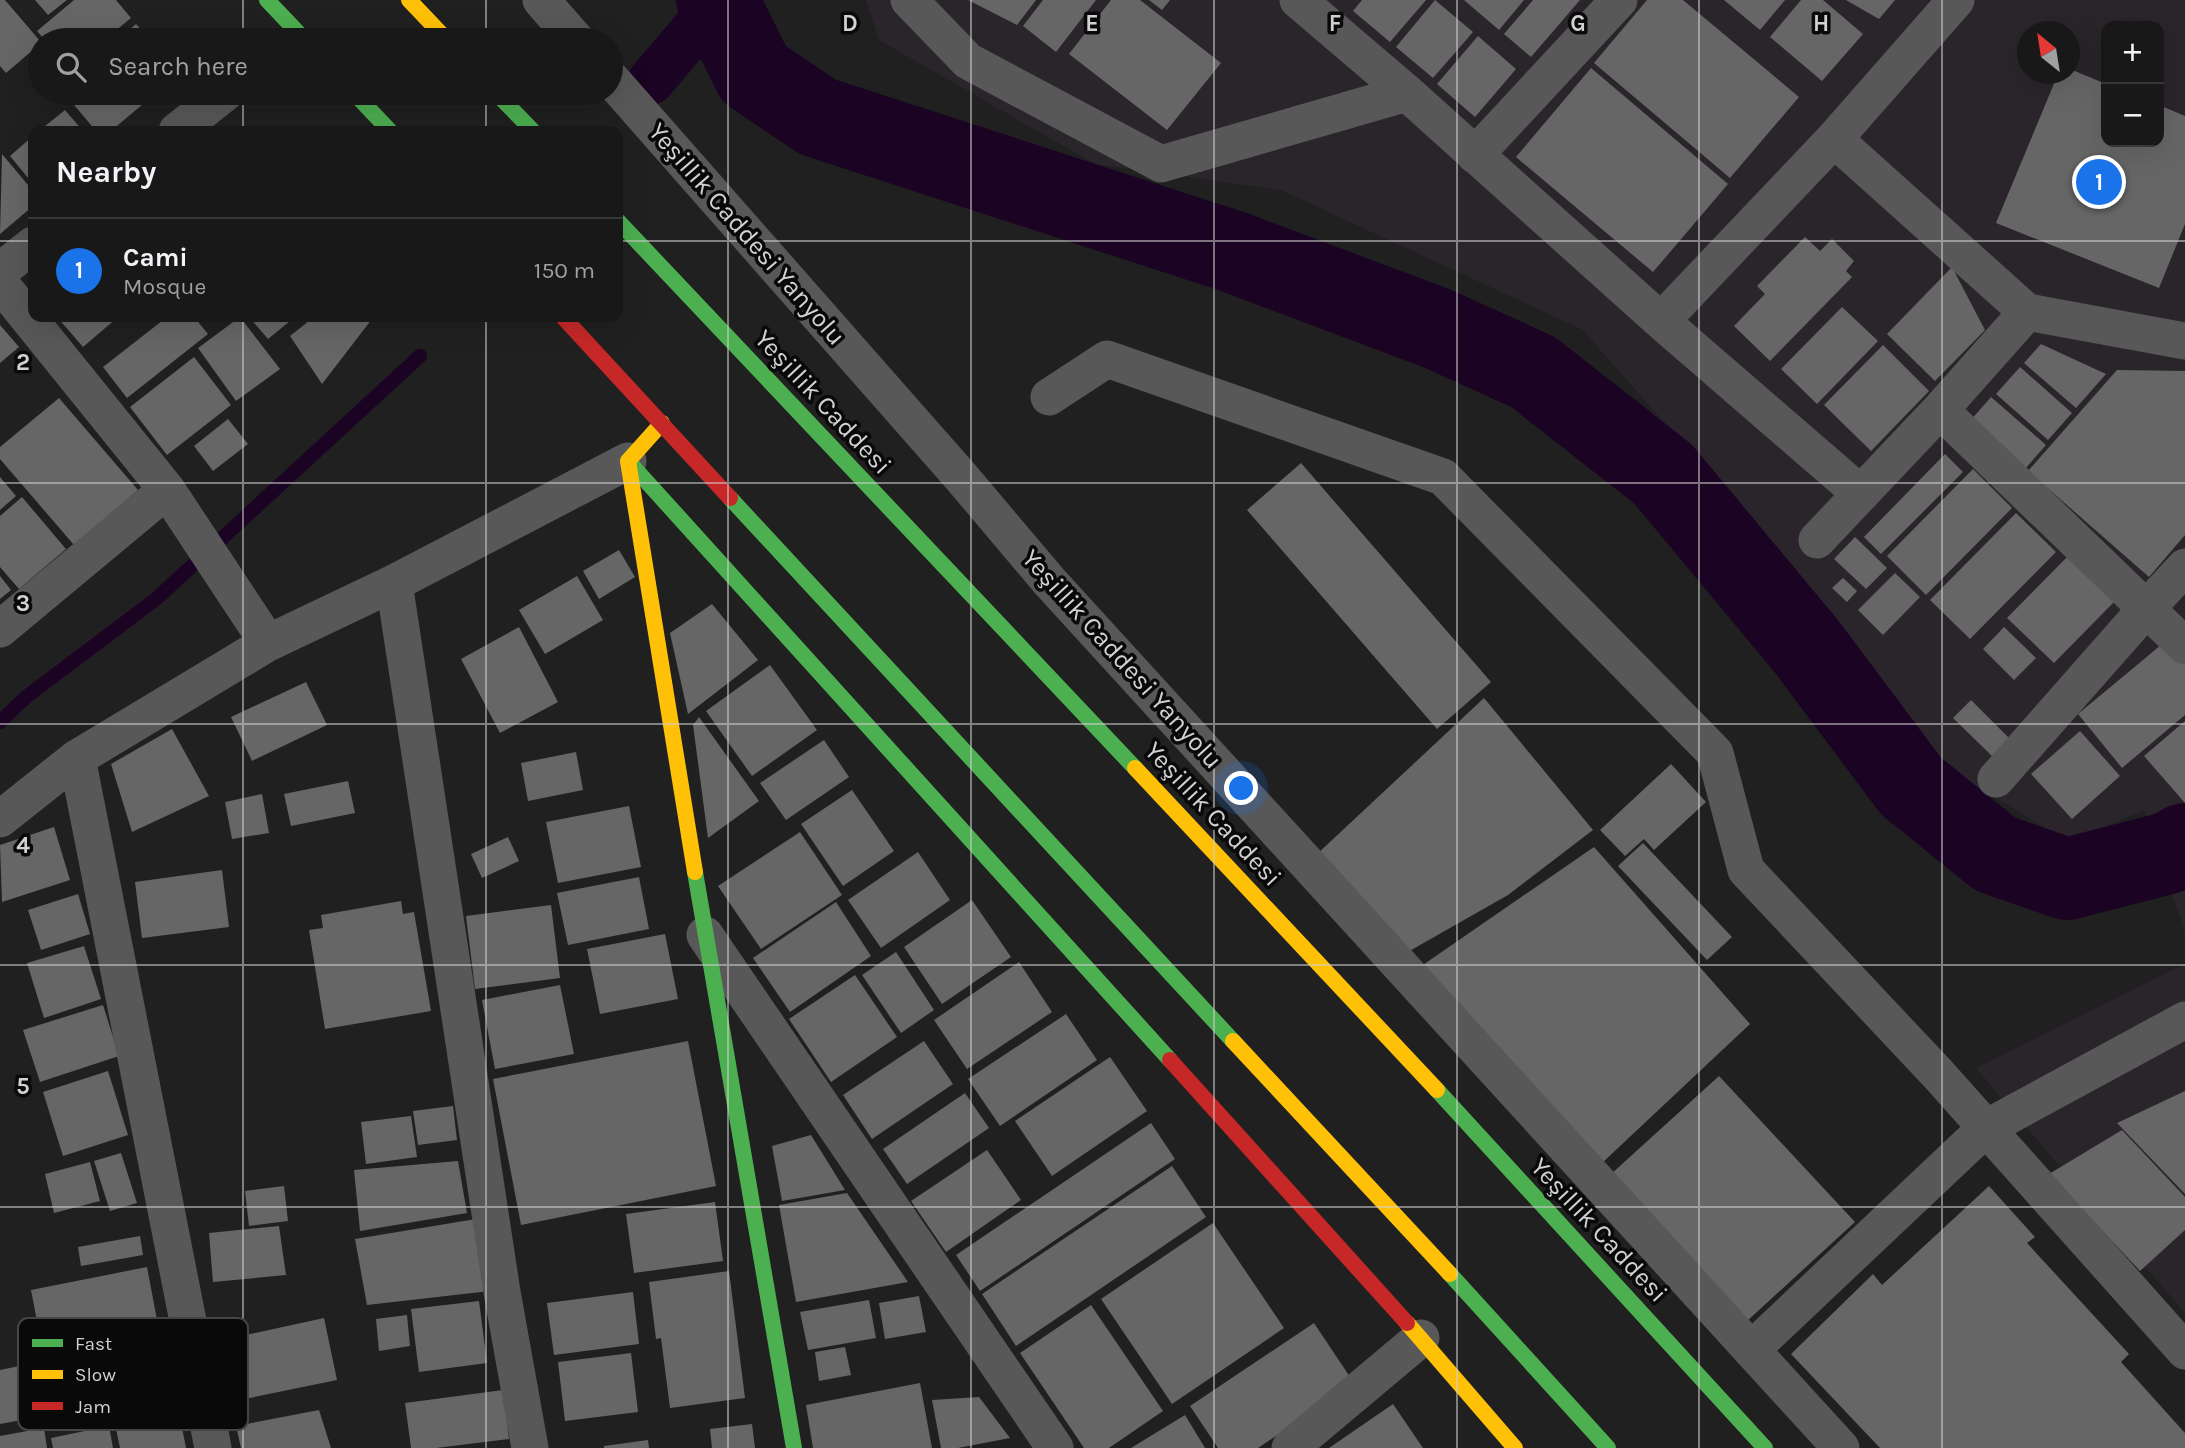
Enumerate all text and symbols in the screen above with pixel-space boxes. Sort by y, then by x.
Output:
text: D [842,10,858,37]
text: E [1085,10,1099,37]
text: F [1329,10,1341,37]
text: G [1570,10,1586,37]
text: H [1813,10,1829,37]
north arrow [2017,21,2080,84]
map controls [2101,21,2164,147]
button: + [2101,21,2164,84]
search box [28,28,623,105]
icon: search [52,48,90,86]
text: Search here [108,51,248,82]
button: − [2101,84,2164,147]
street label: Yeşillik Caddesi Yanyolu [642,116,852,352]
text: Nearby [56,154,156,190]
pin: 1 [2076,156,2122,208]
text: Cami [123,242,188,273]
text: 1 [75,257,83,284]
text: 150 m [534,257,595,284]
text: Mosque [123,273,206,300]
street label: Yeşillik Caddesi [748,323,898,481]
text: 2 [16,349,30,376]
street label: Yeşillik Caddesi Yanyolu [1015,543,1229,775]
text: 3 [16,590,30,617]
street label: Yeşillik Caddesi [1138,735,1288,893]
your location [1224,771,1258,805]
text: 4 [16,832,30,859]
text: 5 [16,1073,30,1100]
street label: Yeşillik Caddesi [1524,1151,1674,1309]
legend [18,1318,248,1430]
text: Fast [75,1333,112,1355]
text: Slow [75,1364,116,1386]
text: Jam [75,1396,111,1418]

